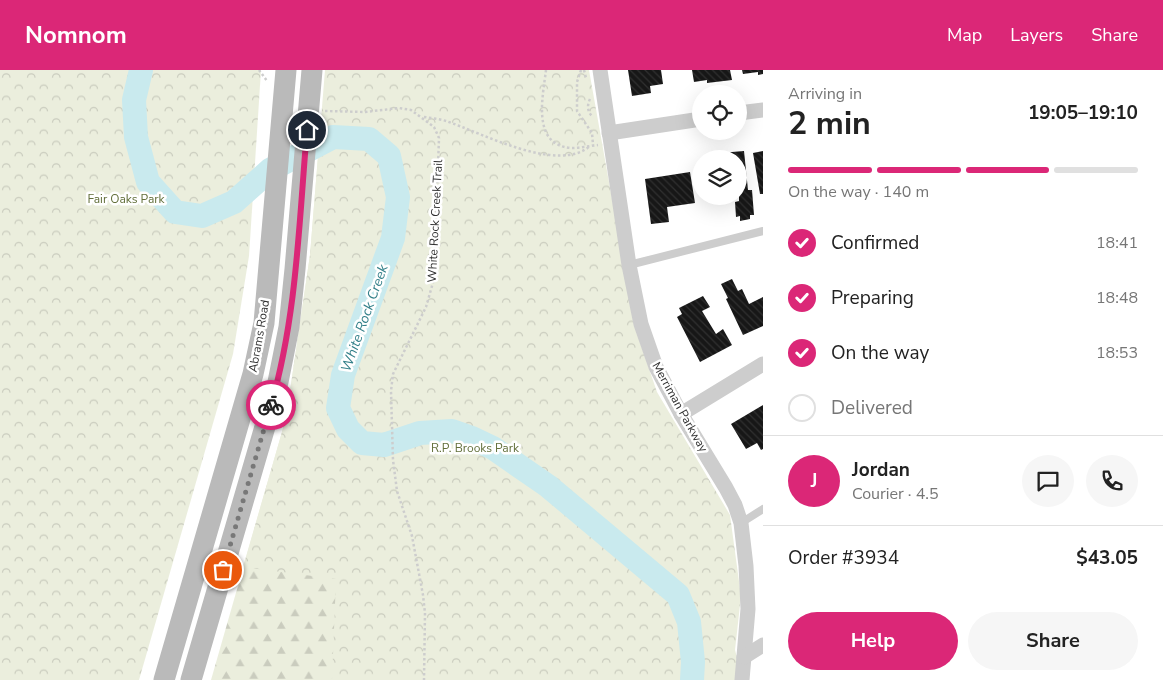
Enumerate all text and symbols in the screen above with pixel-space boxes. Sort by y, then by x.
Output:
text: Nomnom [25,19,127,51]
text: Map [947,23,982,47]
text: Layers [1010,23,1063,47]
text: Share [1091,23,1138,47]
text: Arriving in [788,83,862,105]
map controls [692,85,747,205]
button: locate [692,85,747,140]
text: 19:05–19:10 [1028,100,1138,126]
text: 2 min [788,102,871,145]
pin [286,109,328,151]
icon: home [293,116,321,144]
button: layers [692,150,747,205]
street label: White Rock Creek Trail [424,159,446,283]
text: On the way · 140 m [788,181,929,203]
park label: Fair Oaks Park [87,191,166,207]
icon: check [788,229,816,257]
text: Confirmed [831,230,919,256]
text: 18:41 [1096,232,1138,254]
water label: White Rock Creek [336,261,393,374]
icon: check [788,284,816,312]
text: Preparing [831,285,914,311]
text: 18:48 [1096,287,1138,309]
street label: Abrams Road [245,298,273,374]
icon: check [788,339,816,367]
text: On the way [831,340,929,366]
text: 18:53 [1096,342,1138,364]
street label: Merriman Parkway [649,359,712,456]
courier [246,380,296,430]
icon: bike [257,391,285,419]
text: Delivered [831,395,913,421]
park label: R.P. Brooks Park [431,440,520,456]
button: chat [1022,455,1074,507]
button: phone [1086,455,1138,507]
text: Jordan [852,457,910,483]
text: J [811,468,817,494]
text: Courier · 4.5 [852,483,938,505]
text: Order #3934 [788,545,899,571]
text: $43.05 [1076,545,1138,571]
pin [202,549,244,591]
icon: bag [209,556,237,584]
button: Help [788,612,958,670]
button: Share [968,612,1138,670]

